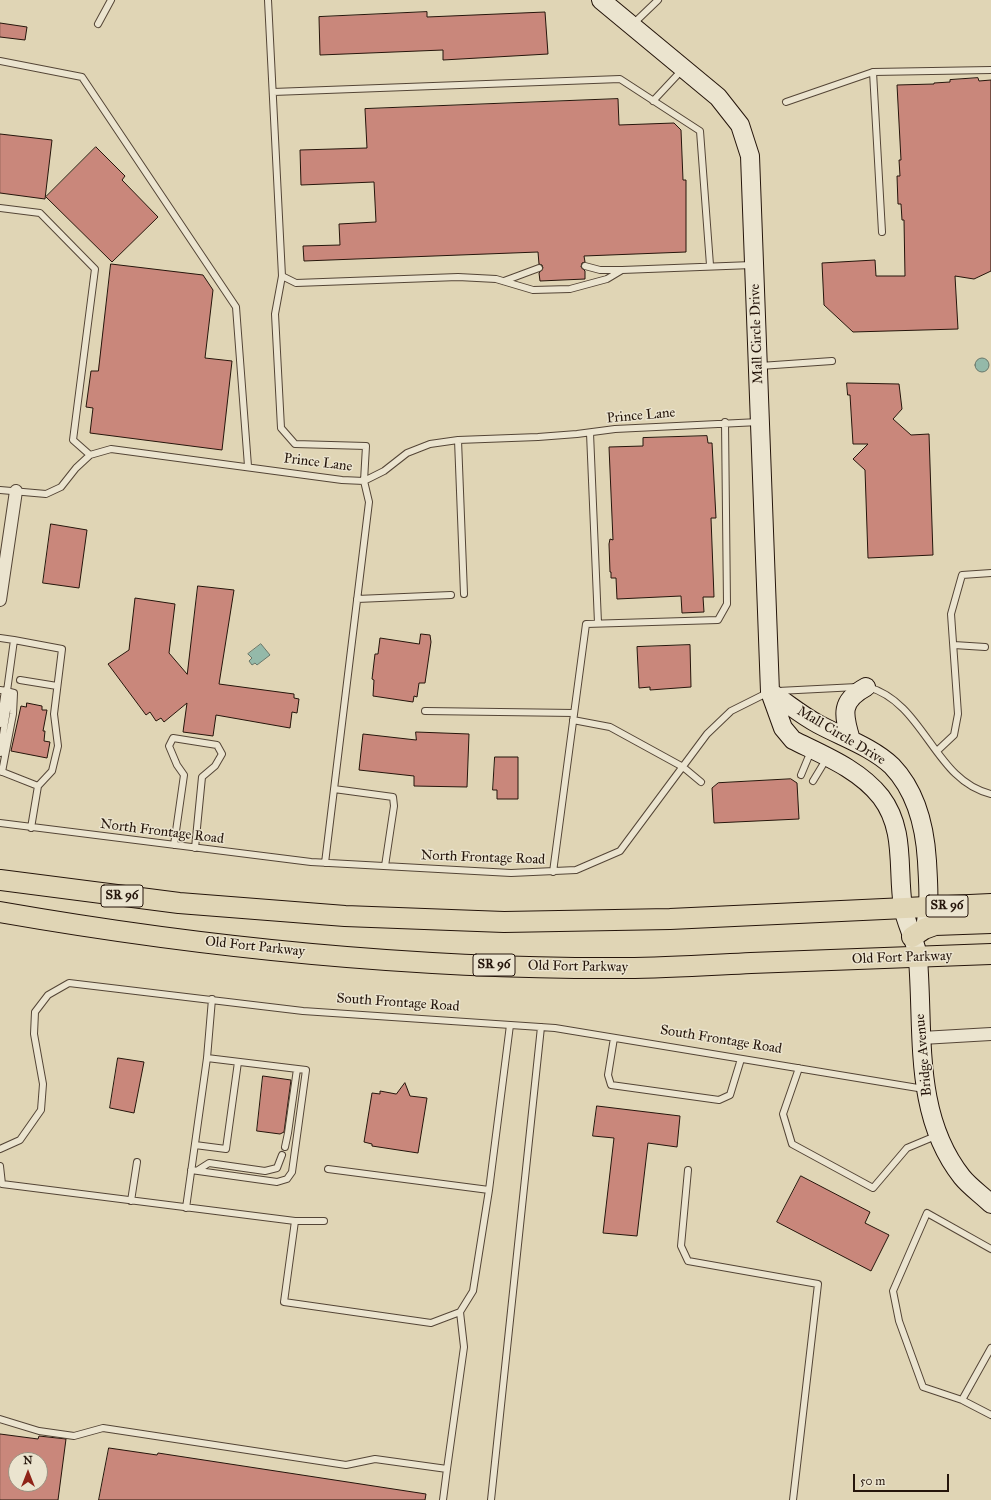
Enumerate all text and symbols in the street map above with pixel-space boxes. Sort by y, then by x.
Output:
street label: Mall Circle Drive [747,284,767,384]
street label: Prince Lane [606,405,676,427]
street label: Prince Lane [283,450,353,476]
street label: Mall Circle Drive [794,703,888,769]
street label: North Frontage Road [99,816,225,848]
street label: North Frontage Road [421,847,545,869]
road number: SR 96 [101,885,143,907]
road number: SR 96 [926,895,968,917]
street label: Old Fort Parkway [204,933,306,961]
street label: Old Fort Parkway [852,948,952,968]
road number: SR 96 [473,954,515,976]
street label: Old Fort Parkway [528,958,628,976]
street label: South Frontage Road [336,990,460,1016]
street label: Bridge Avenue [912,1013,936,1097]
street label: South Frontage Road [659,1022,783,1058]
north arrow [8,1452,48,1492]
text: N [23,1454,33,1467]
scale bar [855,1466,951,1492]
text: 50 m [860,1474,885,1488]

